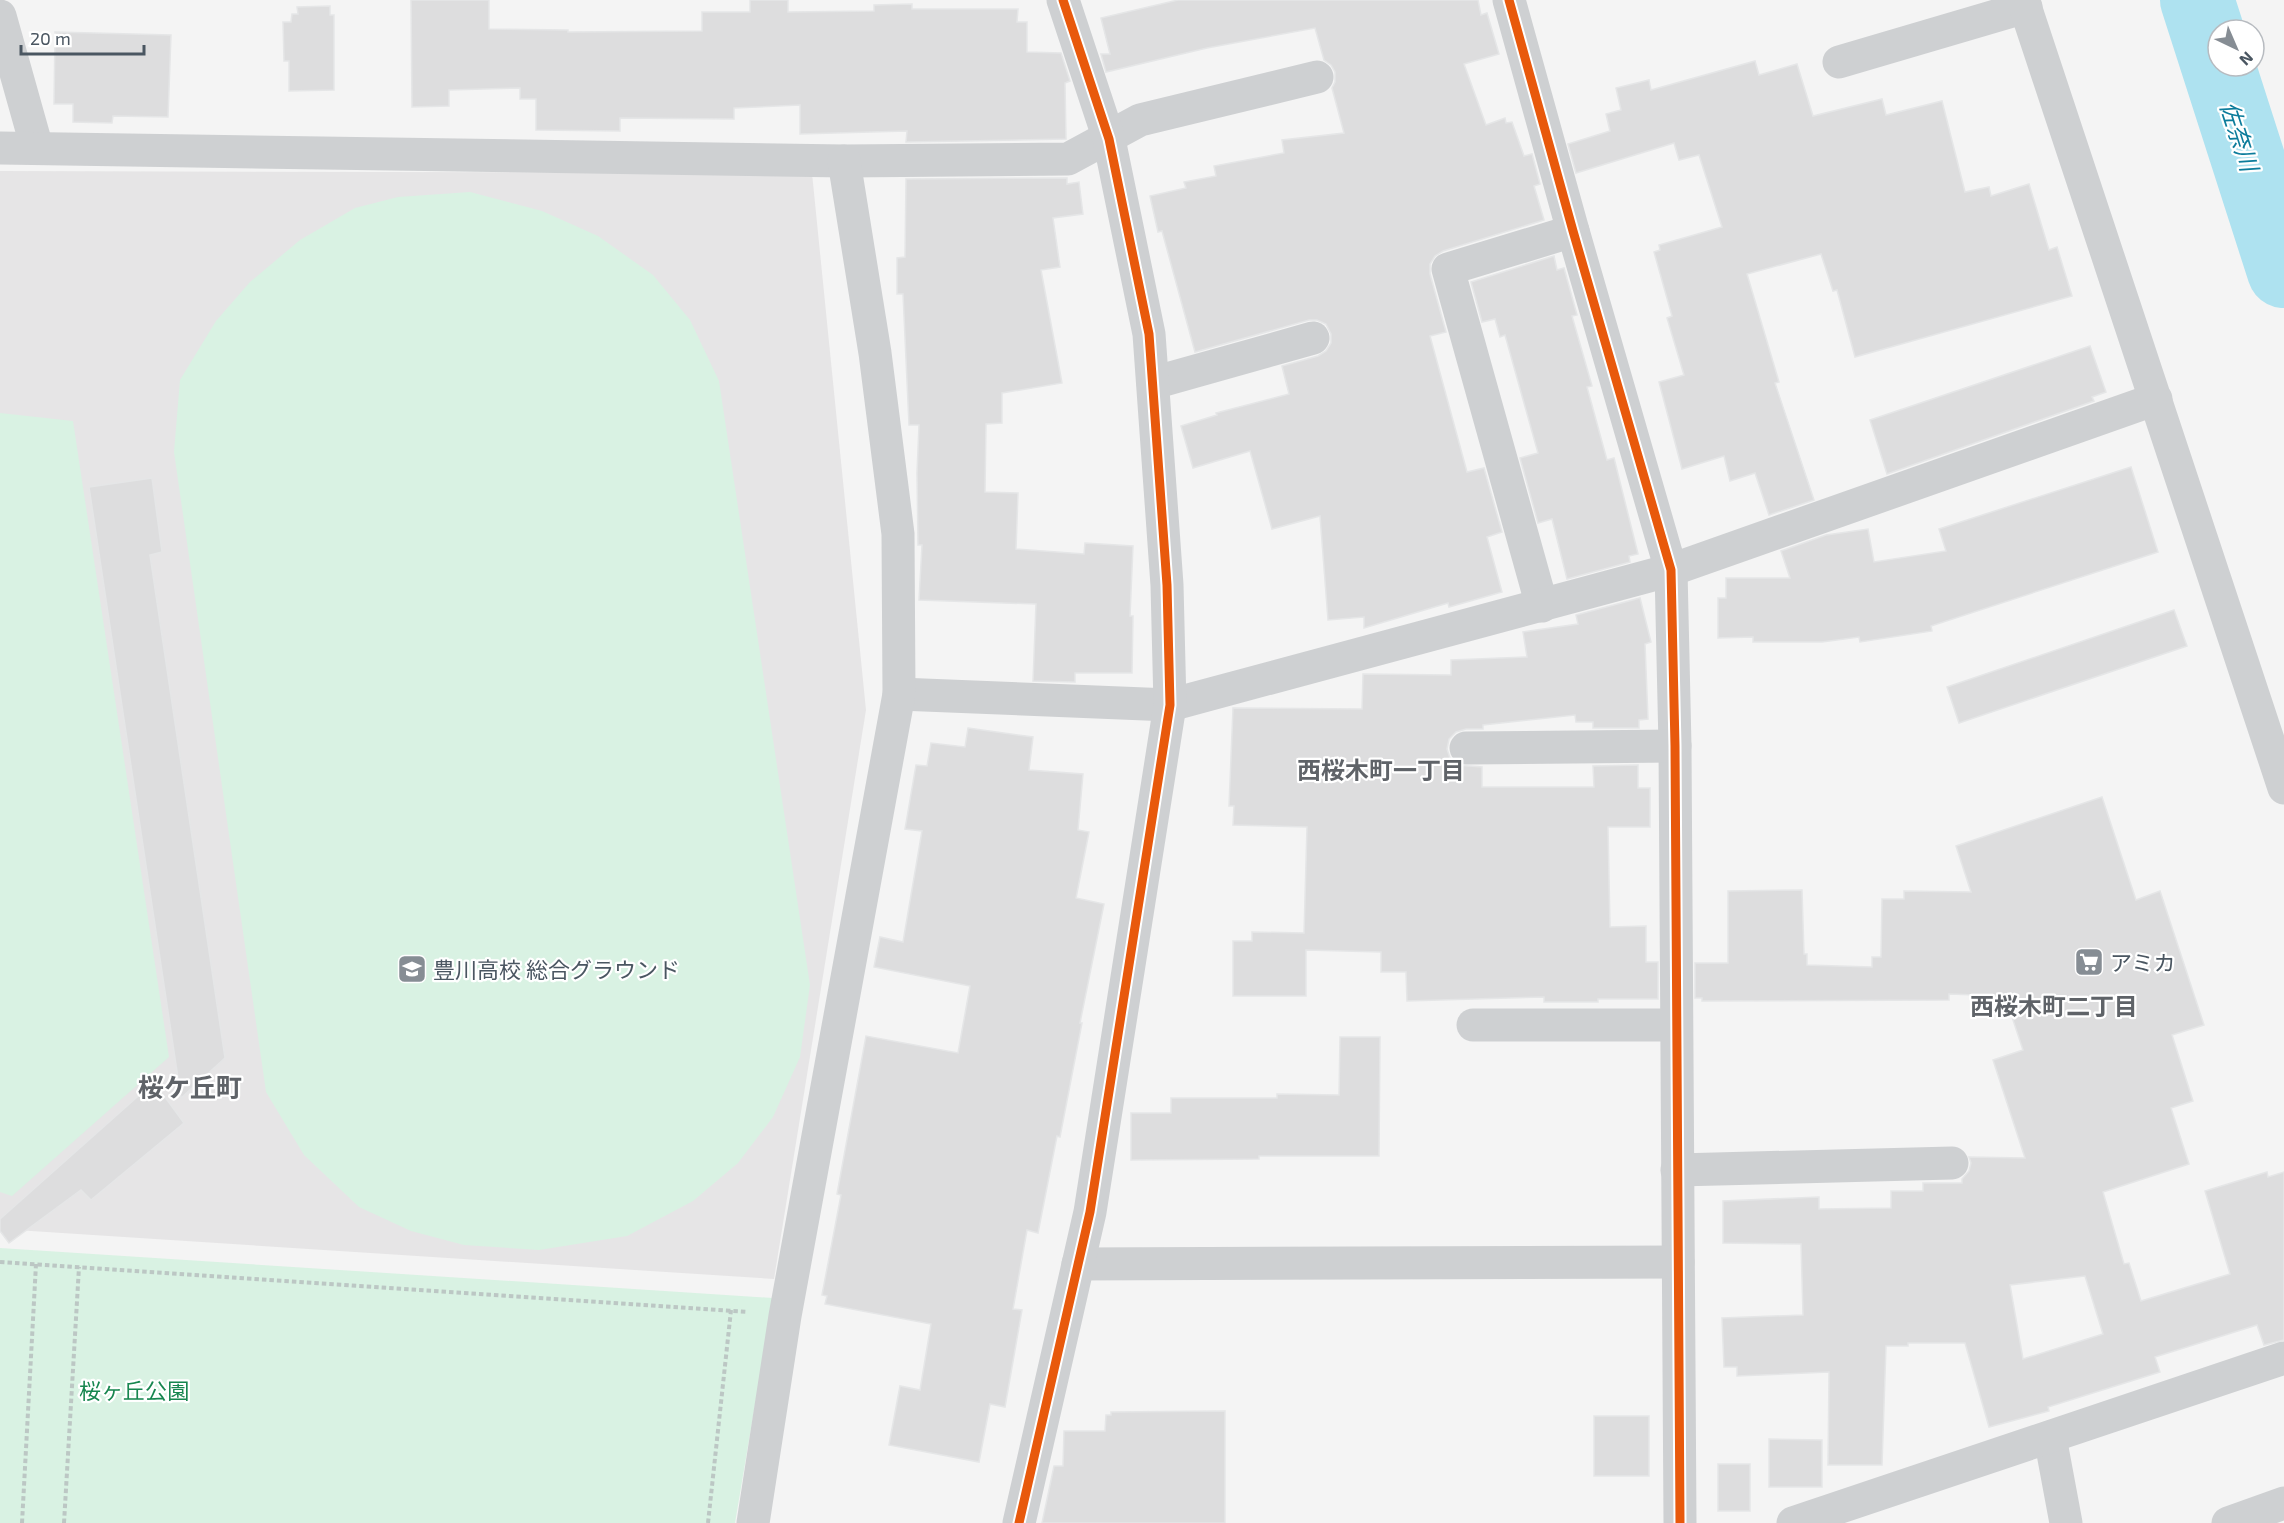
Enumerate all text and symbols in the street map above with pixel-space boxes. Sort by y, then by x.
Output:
scale bar [21,18,144,56]
north arrow [2206,18,2266,78]
text: 20 m [30,27,71,49]
text: N [2236,48,2258,70]
water label: 佐奈川 [2215,97,2266,178]
district label: 西桜木町一丁目 [1297,755,1465,784]
supermarket icon: アミカ [2073,946,2105,978]
place label: アミカ [2110,949,2176,975]
school or university icon: 豊川高校 総合グラウンド [396,953,428,985]
place label: 豊川高校 総合グラウンド [433,956,680,982]
district label: 西桜木町二丁目 [1970,991,2138,1020]
district label: 桜ケ丘町 [138,1071,242,1102]
park label: 桜ヶ丘公園 [79,1377,189,1403]

